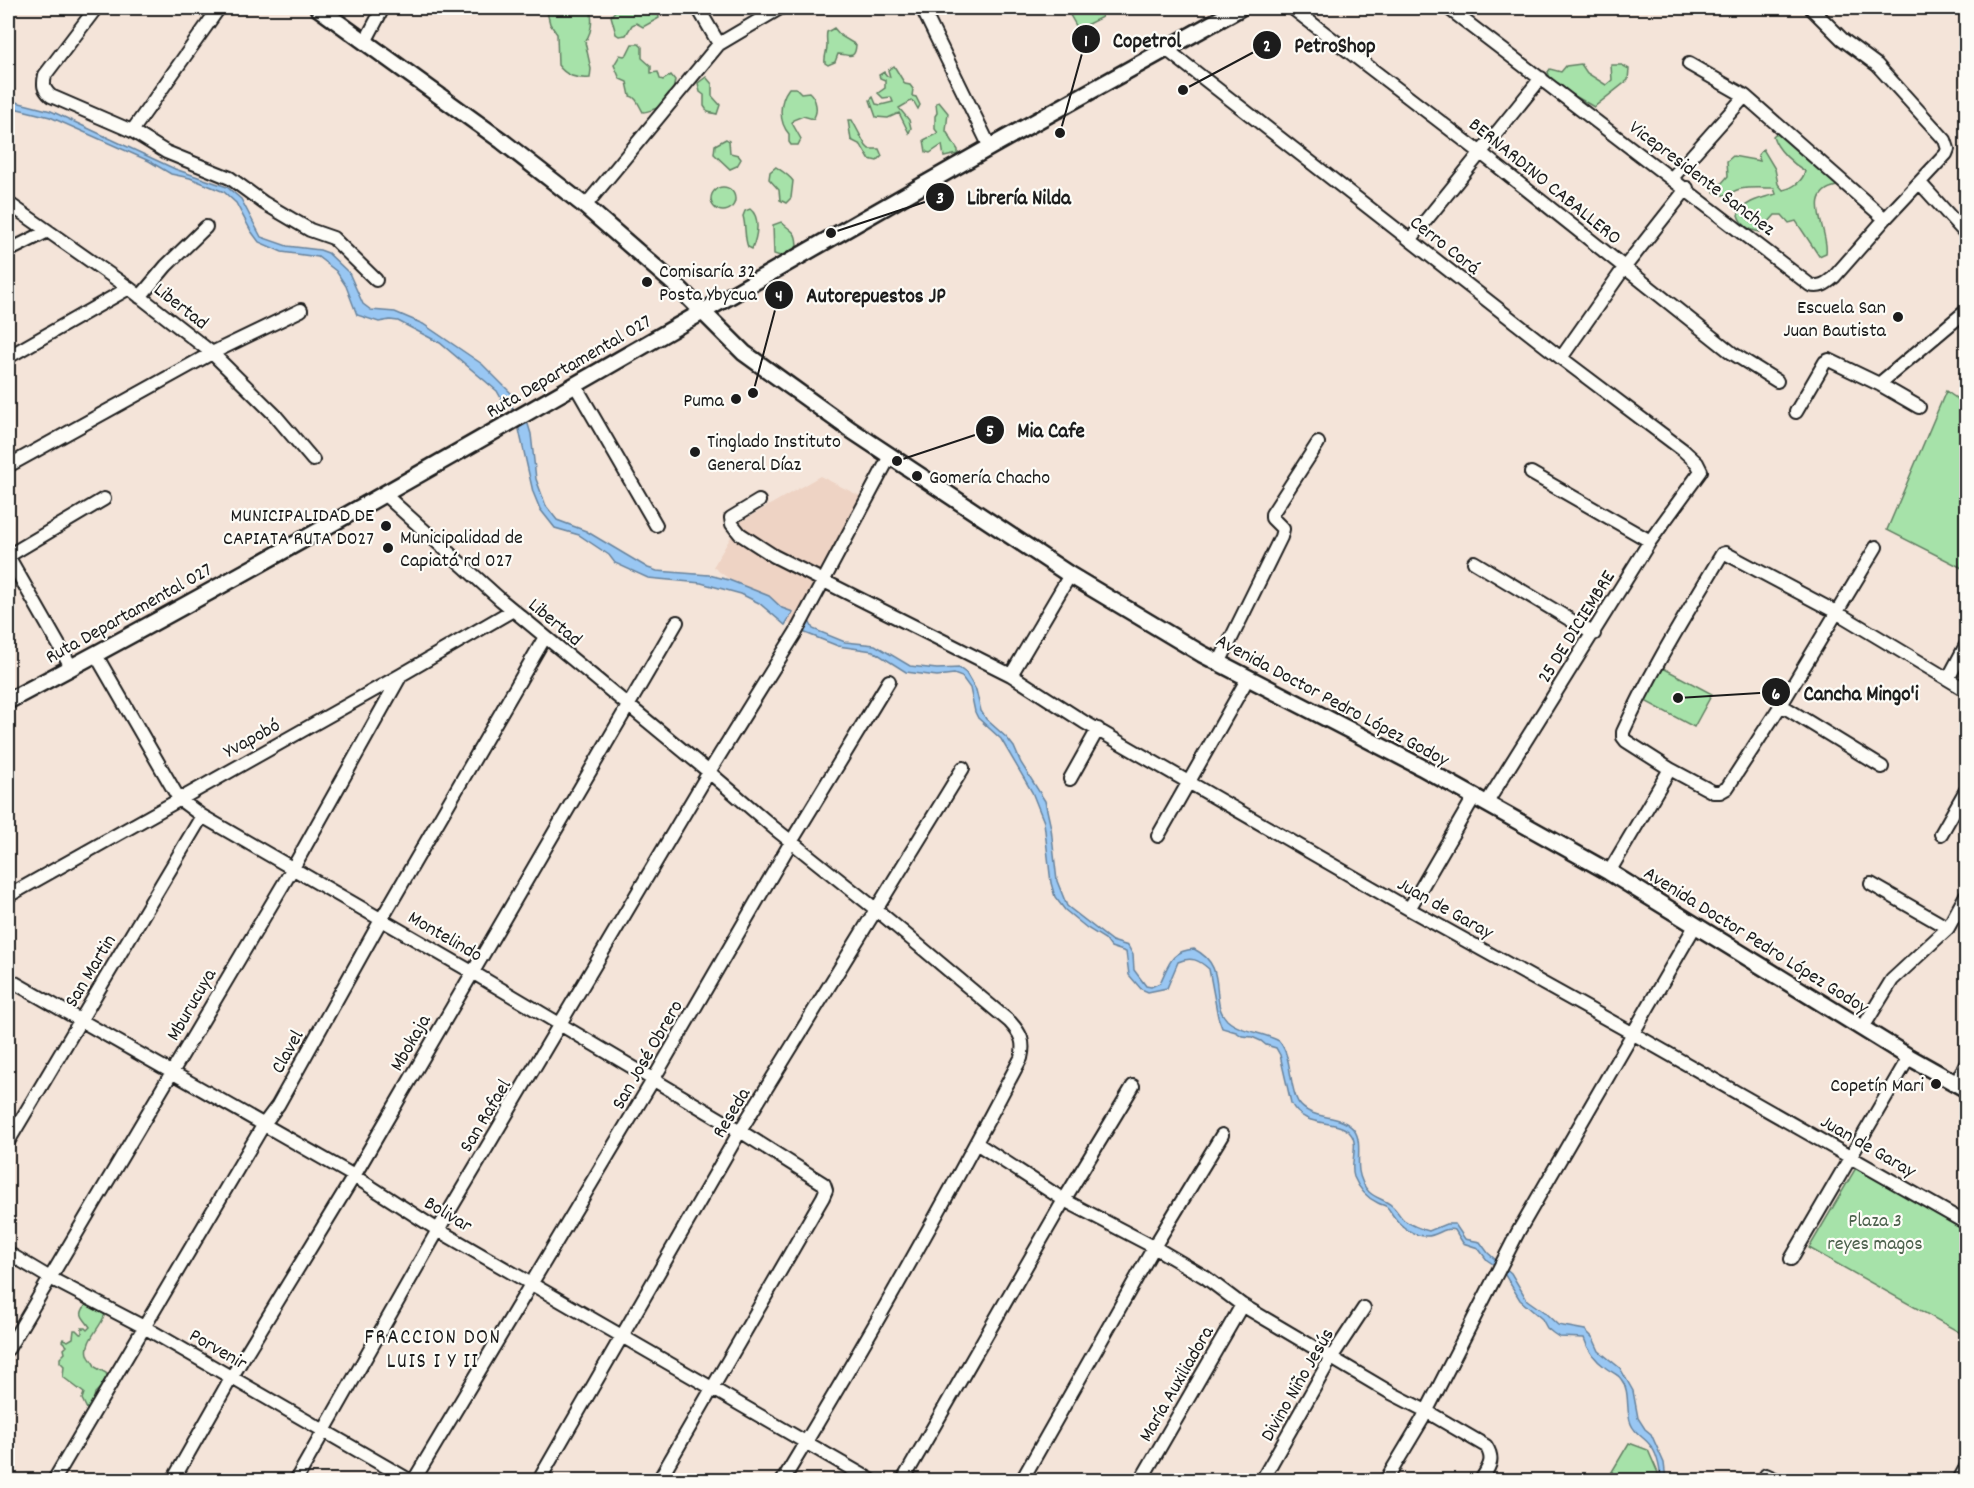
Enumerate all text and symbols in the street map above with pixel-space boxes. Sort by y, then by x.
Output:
callout: Copetrol [1071,20,1194,59]
callout: PetroShop [1252,25,1388,64]
text: Copetrol [1113,28,1182,58]
text: 1 [1084,30,1088,55]
text: PetroShop [1294,33,1376,63]
text: 2 [1263,35,1271,60]
street label: BERNARDINO CABALLERO [1462,112,1626,253]
street label: Vicepresidente Sanchez [1622,115,1781,244]
callout: Librería Nilda [925,177,1083,216]
text: Librería Nilda [967,185,1072,215]
text: 3 [936,187,944,212]
street label: Cerro Corá [1403,210,1486,283]
place label: Comisaría 32 Posta Ybycua [659,259,757,310]
marker: Comisaría 32 Posta Ybycua [640,275,654,289]
callout: Autorepuestos JP [764,275,957,314]
street label: Libertad [147,277,214,338]
text: Autorepuestos JP [806,283,946,313]
text: 4 [775,285,783,310]
place label: Escuela San Juan Bautista [1783,295,1887,346]
street label: Ruta Departamental 027 [482,309,657,426]
marker: Escuela San Juan Bautista [1891,310,1905,324]
place label: Puma [683,388,725,416]
marker: Puma [729,392,743,406]
callout: Mia Cafe [975,410,1097,449]
text: Mia Cafe [1017,418,1085,448]
text: 5 [986,420,994,445]
place label: Tinglado Instituto General Díaz [707,429,841,480]
marker: Tinglado Instituto General Díaz [688,445,702,459]
place label: Gomería Chacho [929,465,1050,493]
marker: Gomería Chacho [910,469,924,483]
place label: MUNICIPALIDAD DE CAPIATA RUTA D027 [223,503,374,554]
marker: MUNICIPALIDAD DE CAPIATA RUTA D027 [379,519,393,533]
place label: Municipalidad de Capiatá rd 027 [400,525,523,576]
marker: Municipalidad de Capiatá rd 027 [381,541,395,555]
street label: Ruta Departamental 027 [41,557,218,672]
street label: 25 DE DICIEMBRE [1532,566,1623,689]
street label: Libertad [521,592,587,654]
street label: Avenida Doctor Pedro López Godoy [1210,628,1454,776]
callout: Cancha Mingo'i [1761,673,1930,712]
text: Cancha Mingo'i [1803,681,1919,711]
text: 6 [1772,683,1781,708]
street label: Yvapobó [219,713,286,767]
street label: Avenida Doctor Pedro López Godoy [1637,861,1874,1023]
street label: Juan de Garay [1391,872,1499,948]
street label: Montelindo [402,905,487,970]
street label: San Martin [59,930,124,1013]
street label: Mburucuya [161,964,225,1047]
street label: San José Obrero [606,995,691,1116]
street label: Mbokaja [384,1009,439,1077]
street label: Clavel [265,1025,312,1079]
place label: Copetín Mari [1830,1073,1924,1101]
street label: San Rafael [454,1074,520,1159]
marker: Copetín Mari [1929,1077,1943,1091]
street label: Reseda [707,1082,759,1144]
street label: Juan de Garay [1814,1109,1921,1187]
street label: Bolivar [418,1190,477,1241]
park label: Plaza 3 reyes magos [1827,1208,1923,1259]
street label: María Auxiliadora [1133,1321,1222,1448]
street label: Porvenir [183,1323,252,1379]
district label: FRACCION DON LUIS I Y II [365,1324,501,1378]
street label: Divino Niño Jesús [1255,1324,1342,1447]

